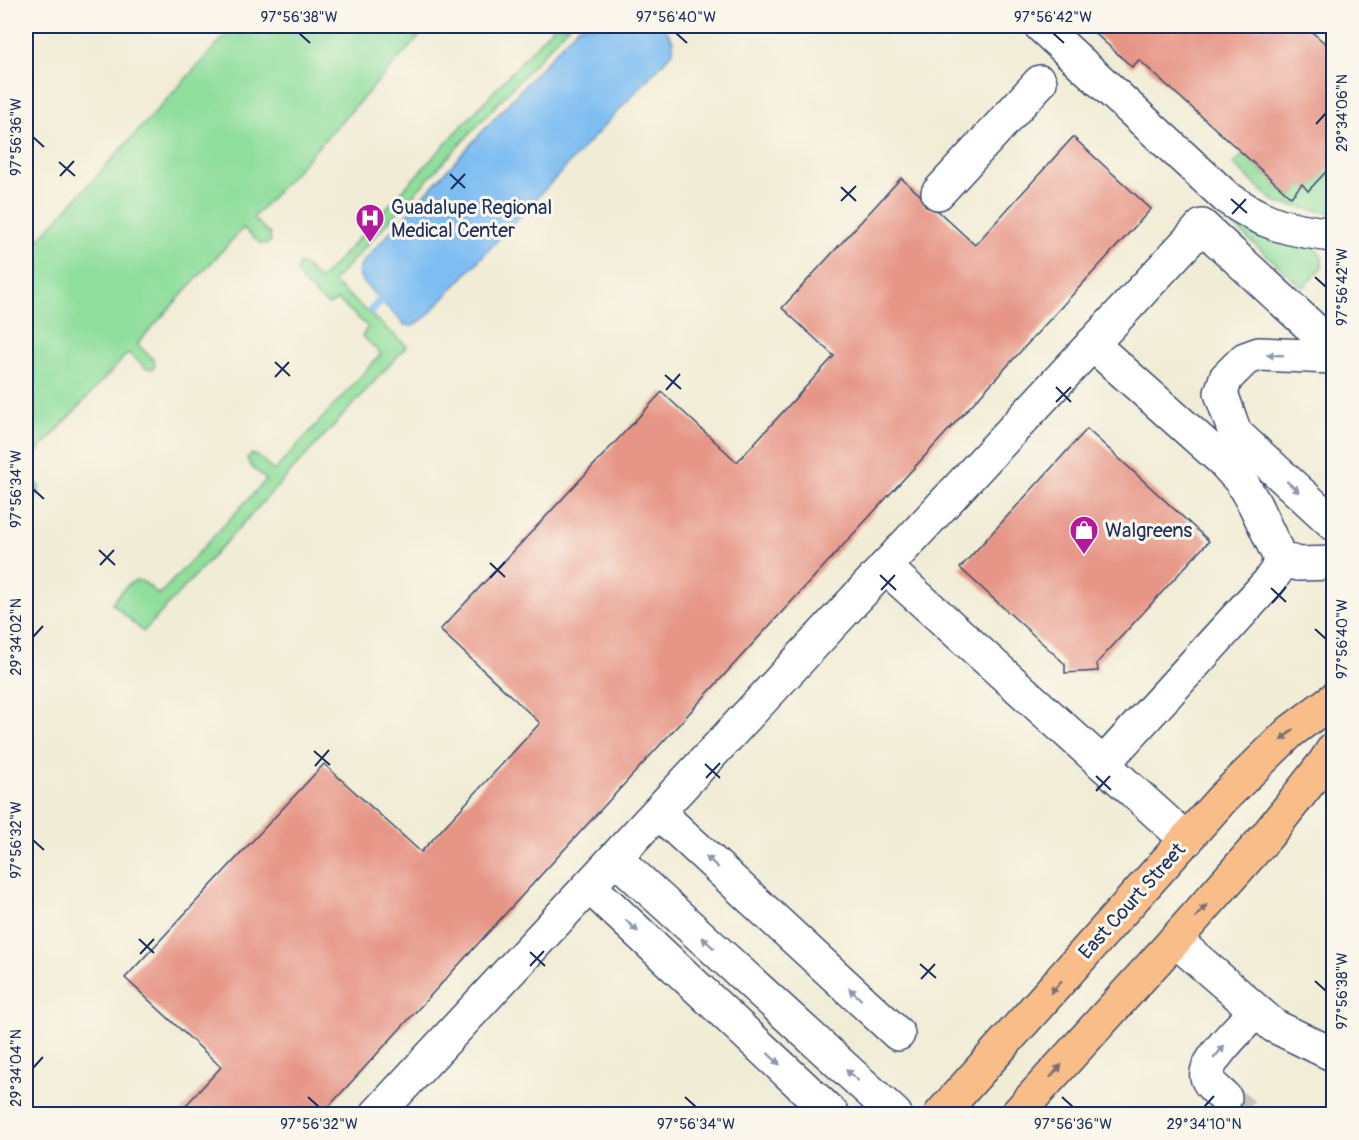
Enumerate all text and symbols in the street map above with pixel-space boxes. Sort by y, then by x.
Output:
text: 97°56'38"W [261,8,338,27]
text: 97°56'40"W [636,8,716,27]
text: 97°56'42"W [1014,8,1092,27]
text: 29°34'06"N [1333,74,1352,152]
text: 97°56'36"W [7,98,26,176]
place label: Guadalupe Regional Medical Center [391,195,552,243]
hospital icon: Guadalupe Regional Medical Center [354,202,386,244]
text: 97°56'42"W [1333,248,1352,326]
one-way arrow [1266,350,1285,359]
text: 97°56'34"W [7,450,26,528]
one-way arrow [1285,480,1300,493]
shop icon: Walgreens [1068,514,1100,556]
place label: Walgreens [1105,518,1192,543]
text: 29°34'02"N [7,598,26,676]
text: 97°56'40"W [1333,599,1352,679]
one-way arrow [1280,728,1295,742]
text: 97°56'32"W [7,801,26,879]
street label: East Court Street [1073,837,1191,964]
one-way arrow [704,855,719,869]
one-way arrow [1194,904,1207,919]
one-way arrow [624,919,639,933]
one-way arrow [701,937,716,950]
text: 97°56'38"W [1333,952,1352,1029]
one-way arrow [1050,979,1063,994]
one-way arrow [848,988,863,1001]
text: 29°34'04"N [7,1029,26,1107]
one-way arrow [1212,1044,1225,1060]
one-way arrow [767,1052,781,1066]
one-way arrow [1049,1064,1062,1079]
one-way arrow [845,1069,860,1082]
text: 97°56'32"W [280,1115,358,1134]
text: 97°56'34"W [657,1115,735,1134]
text: 97°56'36"W [1034,1115,1112,1134]
text: 29°34'10"N [1166,1115,1242,1134]

